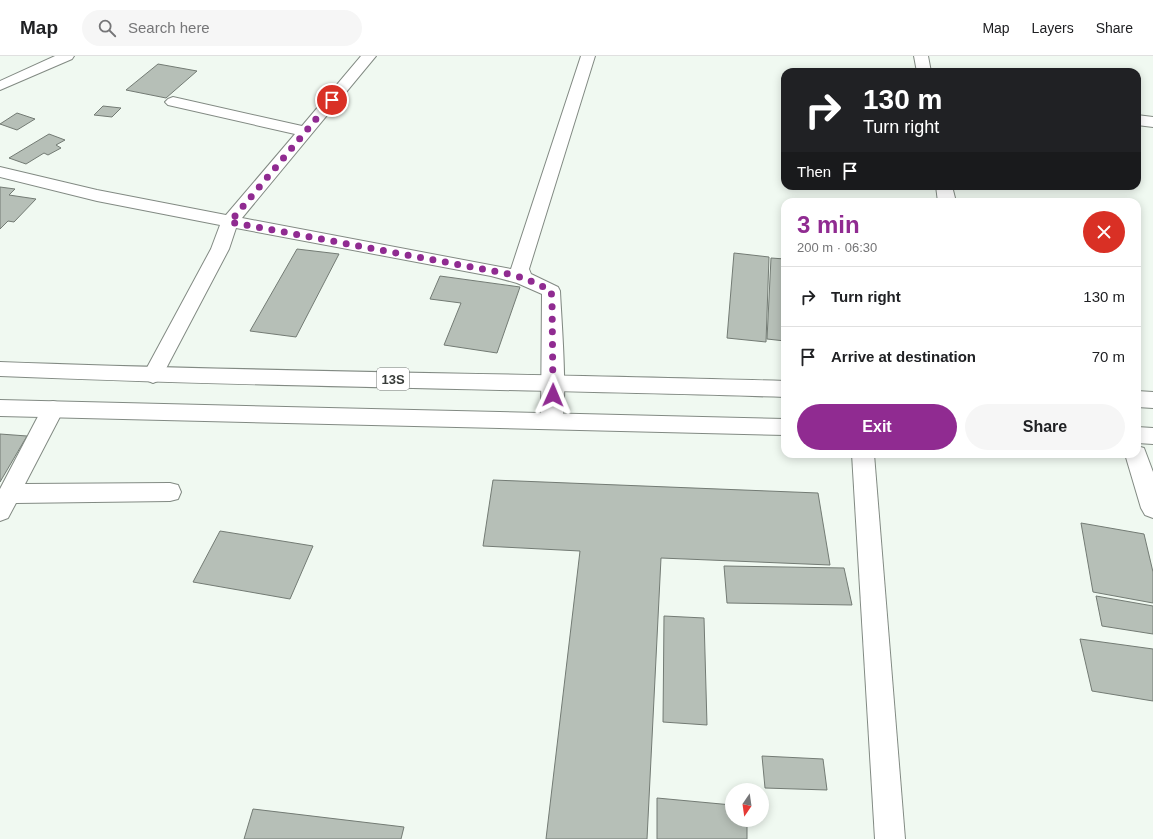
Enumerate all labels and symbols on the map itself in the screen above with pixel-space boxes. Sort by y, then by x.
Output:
pin [315,83,349,117]
road number: 13S [377,368,409,390]
position arrow [532,374,574,416]
north arrow [725,783,769,827]

